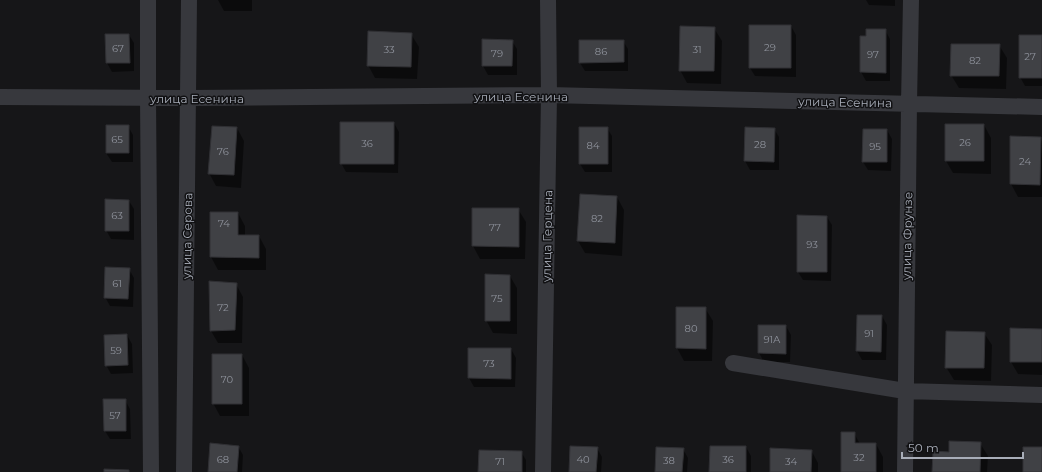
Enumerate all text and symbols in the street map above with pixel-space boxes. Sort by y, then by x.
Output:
house number: 29 [764,41,776,54]
house number: 67 [112,42,124,55]
house number: 33 [383,43,395,56]
house number: 31 [692,43,702,56]
house number: 86 [595,45,607,58]
house number: 79 [491,47,503,60]
house number: 97 [867,48,879,61]
house number: 27 [1024,50,1036,63]
house number: 82 [969,54,981,67]
street label: улица Есенина [473,89,568,104]
street label: улица Есенина [149,91,244,106]
street label: улица Есенина [797,94,892,110]
house number: 65 [111,133,123,146]
house number: 26 [959,136,971,149]
house number: 36 [361,137,373,150]
house number: 28 [754,138,766,151]
house number: 84 [587,139,600,152]
house number: 95 [869,140,881,153]
house number: 76 [217,145,229,158]
house number: 24 [1019,155,1031,168]
street label: улица Герцена [539,190,555,283]
street label: улица Фрунзе [899,192,915,281]
street label: улица Серова [179,193,195,280]
house number: 63 [111,209,123,222]
house number: 82 [591,212,603,225]
house number: 74 [218,217,230,230]
house number: 77 [489,221,501,234]
house number: 93 [806,238,818,251]
house number: 61 [112,277,122,290]
house number: 75 [491,292,503,305]
house number: 72 [217,301,229,314]
house number: 80 [685,322,698,335]
house number: 91 [864,327,874,340]
house number: 91А [763,333,781,346]
house number: 59 [110,344,122,357]
house number: 73 [483,357,495,370]
house number: 70 [221,373,234,386]
house number: 57 [109,409,121,422]
scale bar [902,434,1023,460]
text: 50 m [908,440,939,455]
house number: 32 [853,451,865,464]
house number: 68 [217,453,229,466]
house number: 40 [576,453,590,466]
house number: 36 [722,453,734,466]
house number: 38 [663,454,675,467]
house number: 71 [495,455,505,468]
house number: 34 [785,455,798,468]

